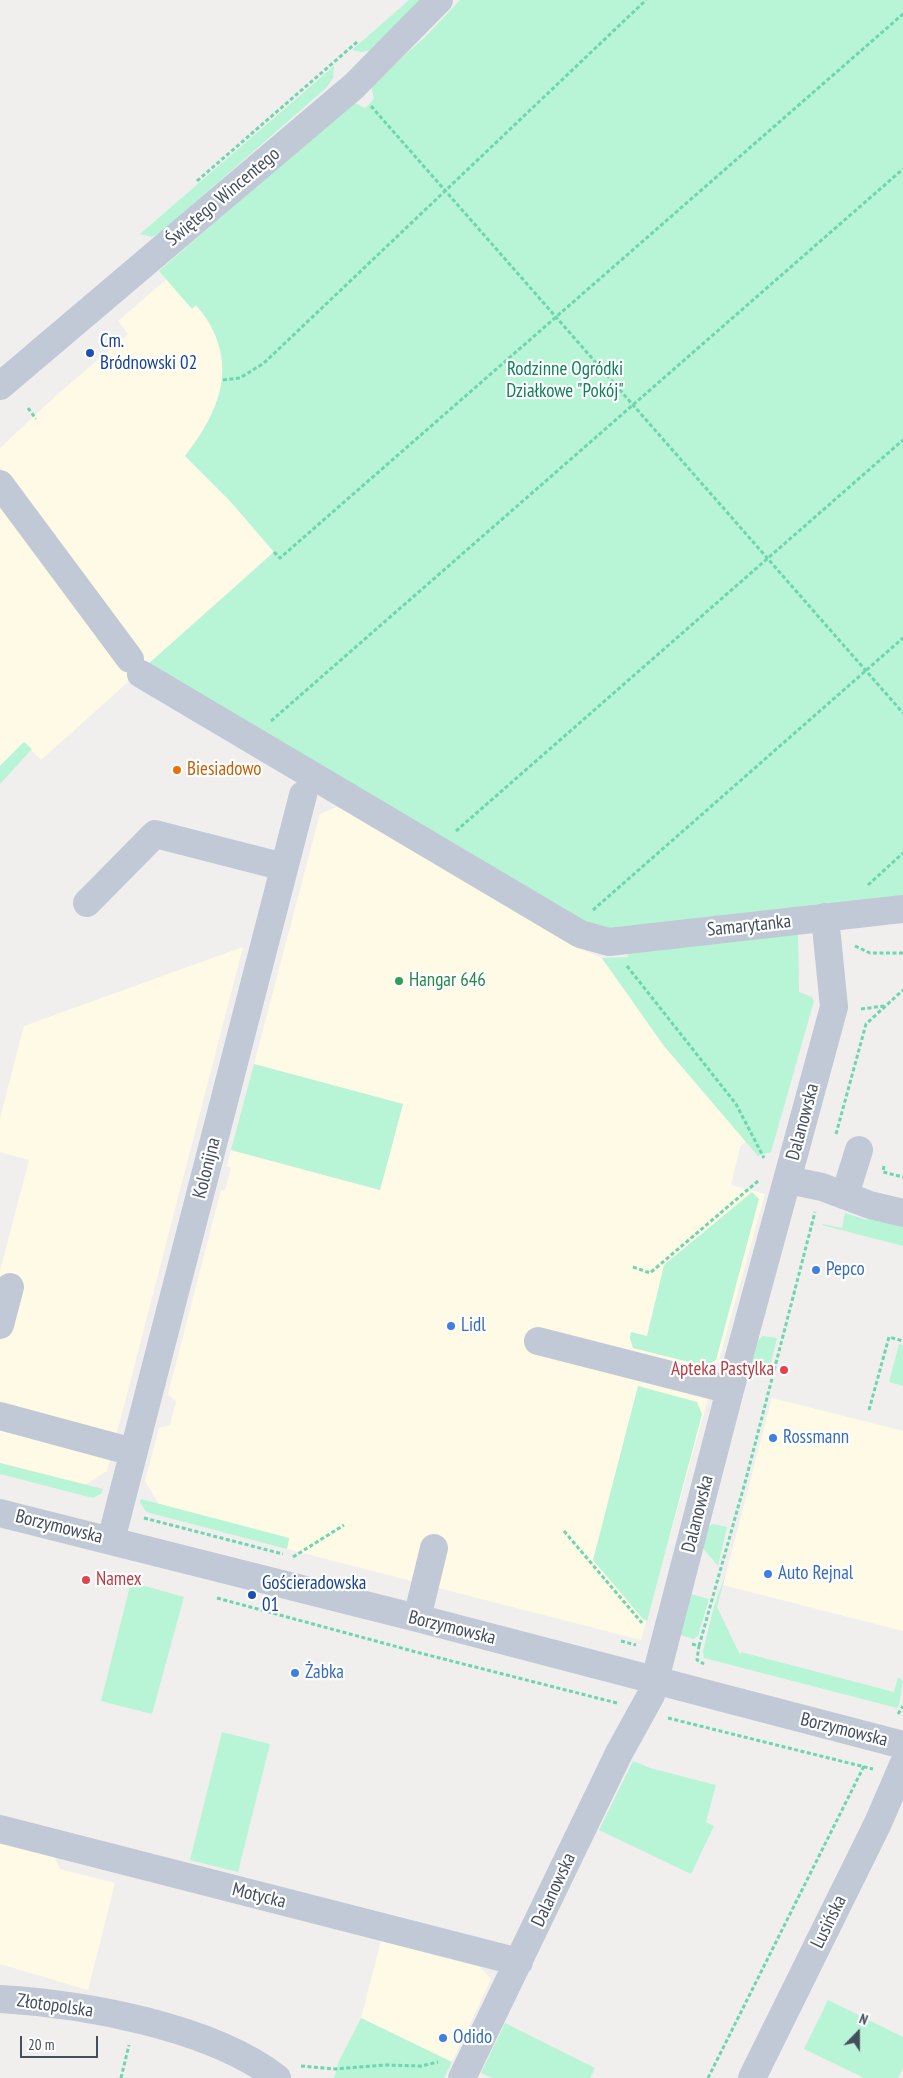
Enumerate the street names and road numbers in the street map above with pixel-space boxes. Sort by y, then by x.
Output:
street label: Świętego Wincentego [161,143,285,251]
street label: Samarytanka [706,910,792,942]
street label: Dalanowska [782,1081,824,1163]
street label: Kolonijna [188,1135,226,1201]
street label: Dalanowska [677,1473,719,1555]
street label: Borzymowska [13,1505,105,1549]
street label: Borzymowska [406,1606,498,1650]
street label: Borzymowska [798,1708,890,1752]
street label: Dalanowska [527,1850,581,1930]
street label: Motycka [230,1878,288,1914]
street label: Lusińska [806,1892,852,1952]
street label: Złotopolska [16,1989,94,2023]

